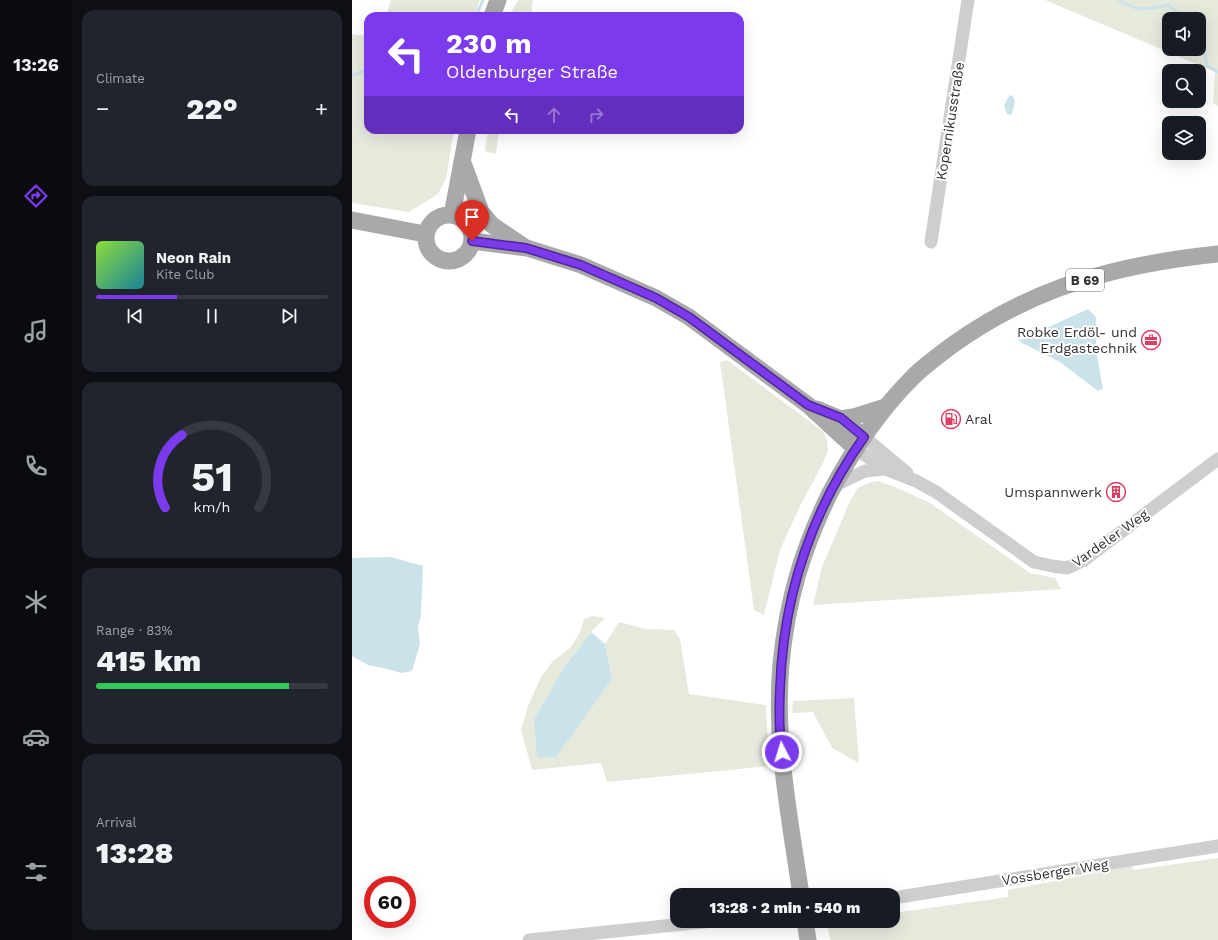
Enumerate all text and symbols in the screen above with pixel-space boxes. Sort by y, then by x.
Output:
map controls [1162,12,1206,160]
button: sound [1162,12,1206,56]
text: 230 m [446,27,532,60]
icon: left [380,28,432,80]
text: 13:26 [13,54,59,75]
text: Oldenburger Straße [446,61,618,82]
street label: Kopernikusstraße [933,61,967,181]
button: search [1162,64,1206,108]
text: Climate [96,71,145,86]
text: 22° [186,91,238,126]
text: − [96,96,109,121]
text: + [315,96,328,121]
icon: left [501,104,523,126]
icon: ahead [543,104,565,126]
icon: right [585,104,607,126]
button: layers [1162,116,1206,160]
icon: directions [22,182,50,210]
pin [455,200,489,241]
icon: arrive [461,206,483,228]
text: Neon Rain [156,249,231,267]
text: Kite Club [156,267,214,282]
road number: B 69 [1066,269,1104,291]
icon: previous [124,305,146,327]
icon: pause [201,305,223,327]
icon: next [278,305,300,327]
icon: music [22,317,50,345]
place label: Robke Erdöl- und Erdgastechnik [1017,324,1137,356]
office icon: Robke Erdöl- und Erdgastechnik [1140,329,1162,351]
fuel station icon: Aral [940,408,962,430]
place label: Aral [965,411,993,427]
icon: phone [22,452,50,480]
text: 51 [191,452,233,501]
building icon: Umspannwerk [1105,481,1127,503]
place label: Umspannwerk [1004,484,1102,500]
text: km/h [194,499,230,515]
street label: Vardeler Weg [1069,506,1152,570]
icon: climate [22,588,50,616]
text: Range · 83% [96,623,173,638]
text: 415 km [96,643,201,678]
icon: car [22,723,50,751]
position arrow [761,731,803,773]
text: Arrival [96,815,137,830]
text: 13:28 [96,835,173,870]
street label: Vossberger Weg [1001,856,1110,888]
icon: filters [22,858,50,886]
speed limit sign: 60 [364,876,416,928]
text: 13:28 · 2 min · 540 m [710,899,860,917]

